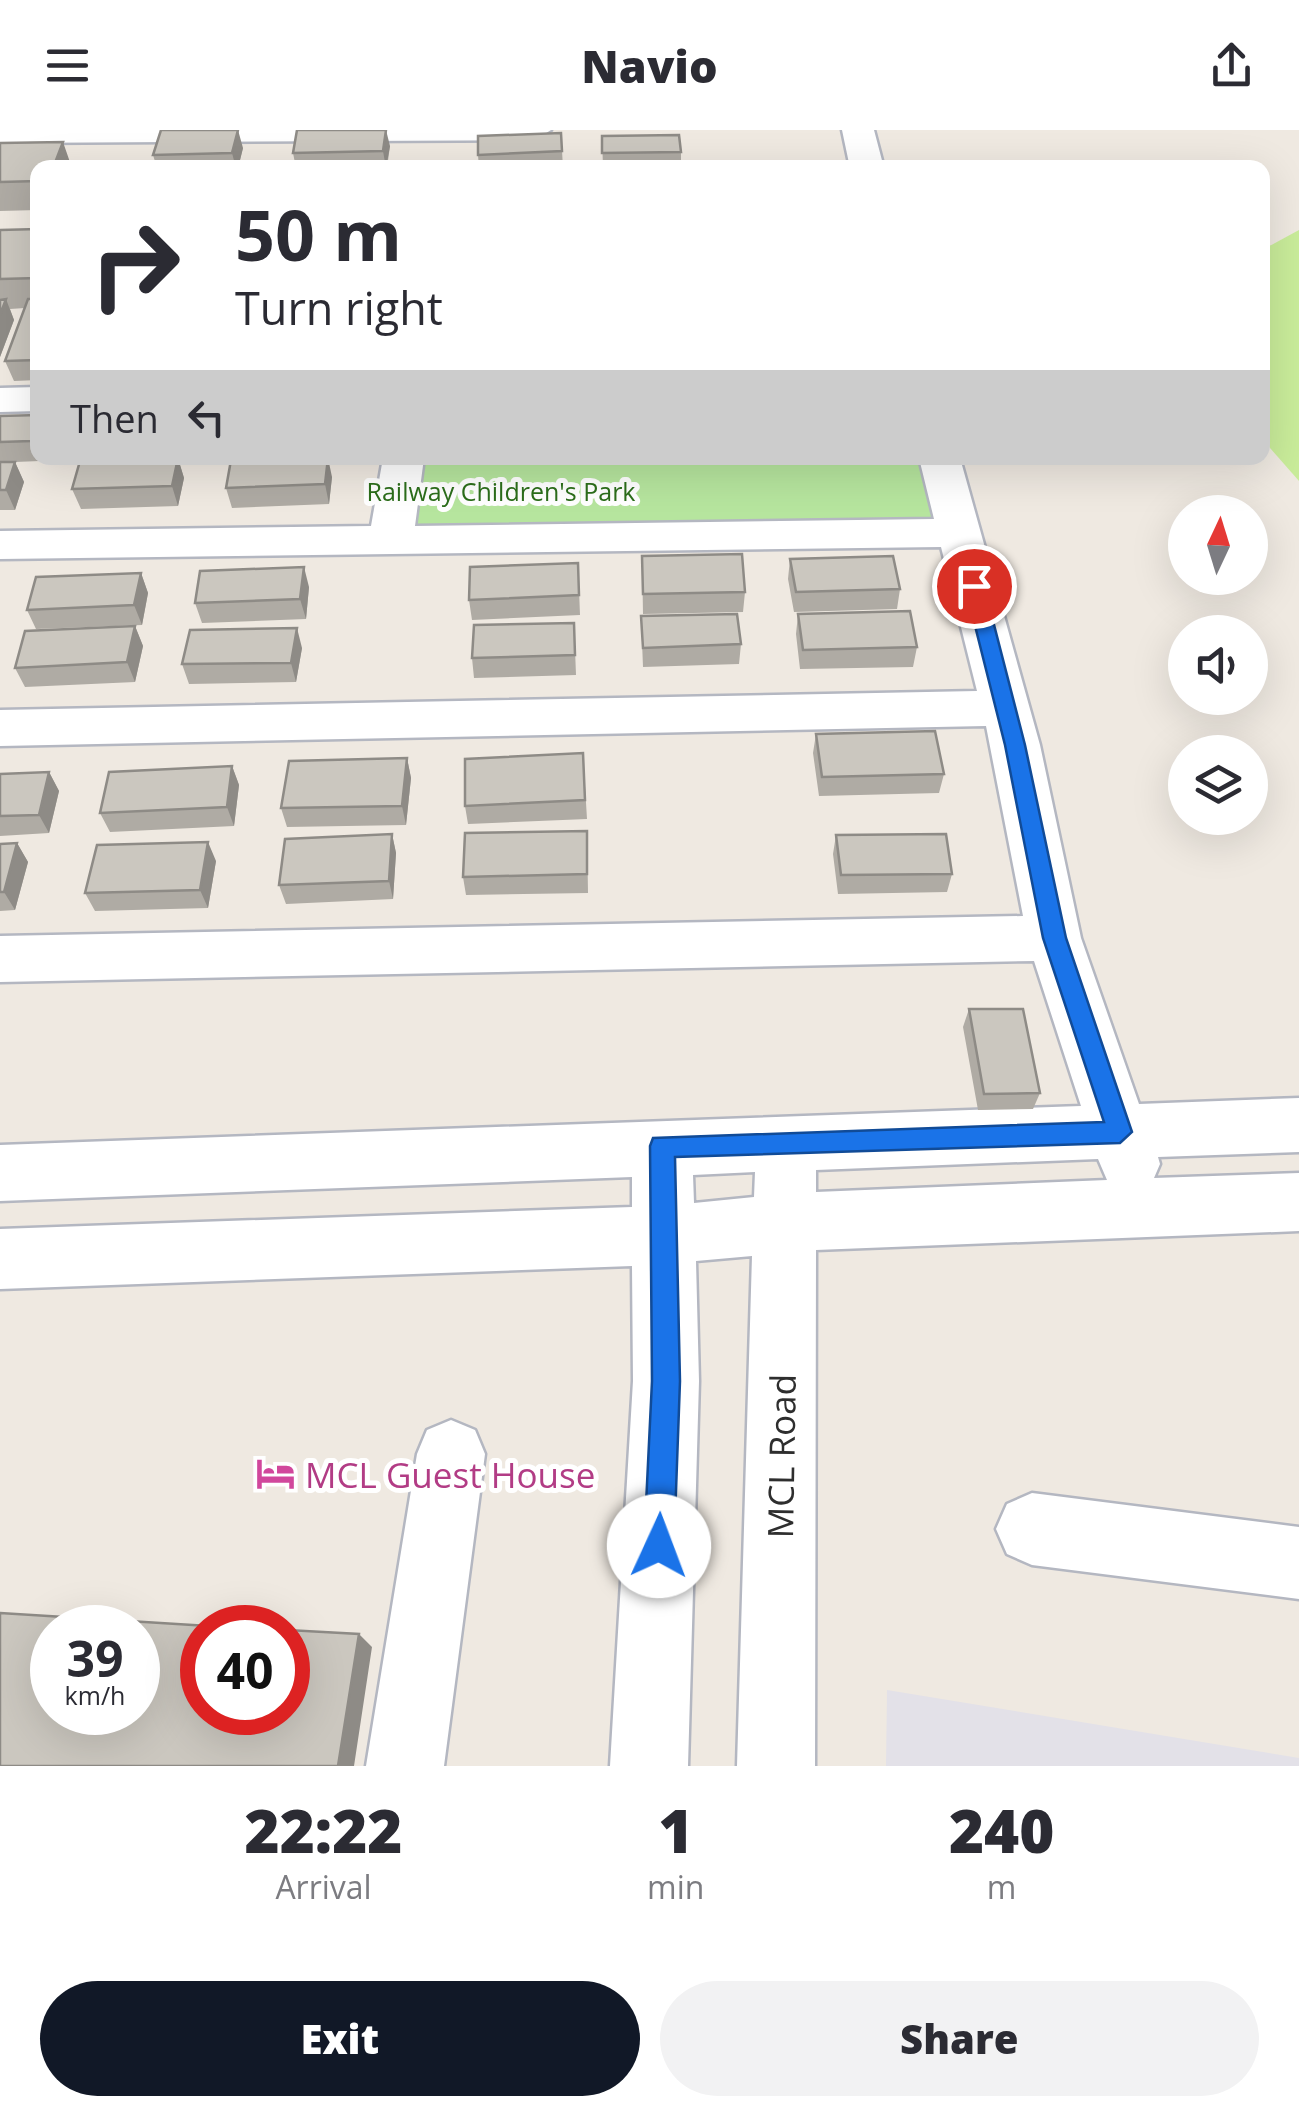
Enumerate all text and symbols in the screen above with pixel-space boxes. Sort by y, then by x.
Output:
text: Navio [581,35,718,96]
icon: menu [40,38,95,93]
icon: share [1204,38,1259,93]
text: 50 m [235,186,402,282]
icon: right [70,200,200,330]
text: Turn right [235,277,443,338]
icon: left [179,390,234,445]
text: Then [70,392,159,444]
park label: Railway Children's Park [367,474,635,508]
north arrow [1168,495,1268,595]
map controls [1168,495,1268,835]
pin [932,544,1017,629]
icon: arrive [947,559,1002,614]
button: sound [1168,615,1268,715]
button: layers [1168,735,1268,835]
street label: MCL Road [756,1373,806,1539]
place label: MCL Guest House [305,1451,595,1498]
hotel icon: MCL Guest House [254,1453,296,1495]
position arrow [607,1494,711,1598]
speed limit sign: 40 [180,1605,310,1735]
text: 39 [66,1624,124,1692]
text: km/h [65,1678,125,1712]
text: 22:22 [245,1789,403,1871]
text: 1 [658,1789,693,1871]
text: 240 [949,1789,1054,1871]
text: Arrival [275,1865,372,1908]
text: min [647,1865,704,1908]
text: m [987,1865,1016,1908]
button: Exit [40,1981,640,2096]
button: Share [660,1981,1259,2096]

